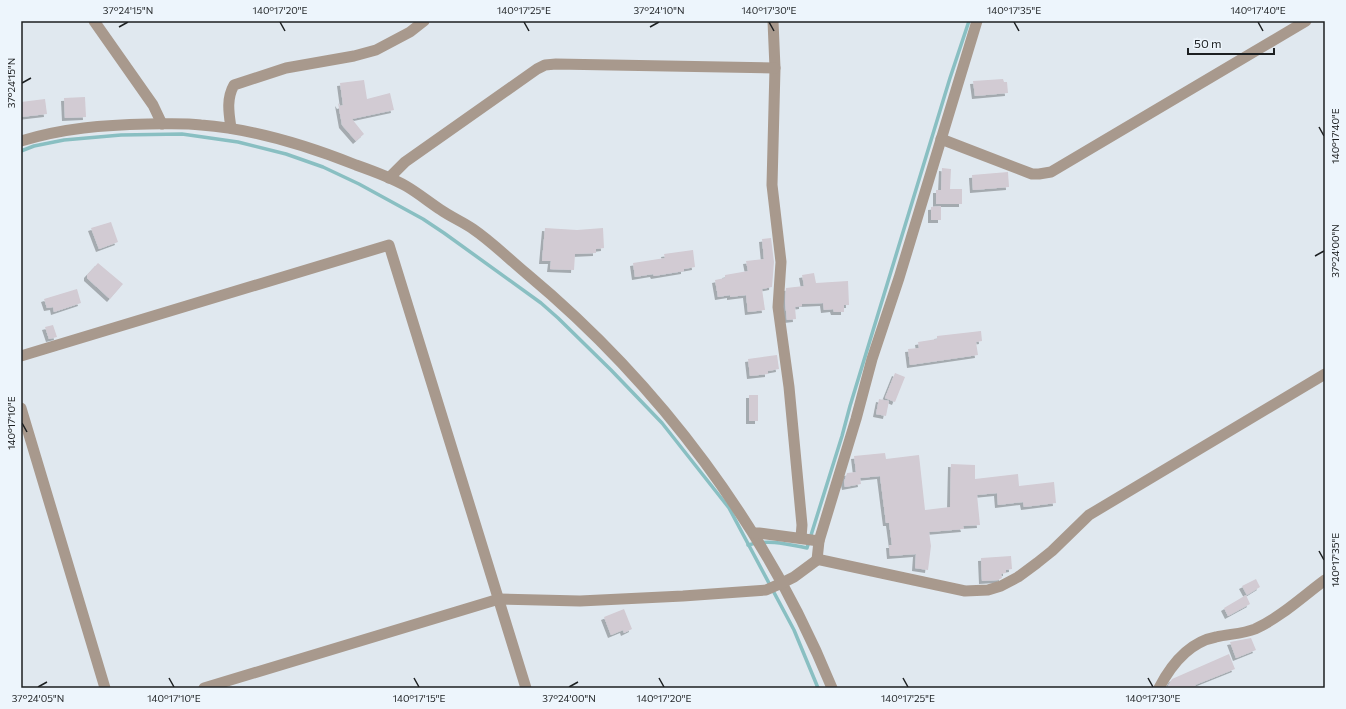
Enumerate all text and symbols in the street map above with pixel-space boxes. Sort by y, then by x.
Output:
text: 37°24'15"N [103,4,153,16]
text: 140°17'20"E [253,4,307,16]
text: 140°17'25"E [497,4,551,16]
text: 37°24'10"N [633,4,685,16]
text: 140°17'30"E [742,4,797,16]
text: 140°17'35"E [987,4,1041,16]
text: 140°17'40"E [1230,4,1286,16]
scale bar [1188,30,1274,56]
text: 50 m [1194,36,1222,50]
text: 37°24'15"N [5,58,17,108]
text: 140°17'40"E [1329,108,1341,164]
text: 37°24'00"N [1329,224,1341,278]
text: 140°17'10"E [5,396,17,450]
text: 140°17'35"E [1329,533,1341,587]
text: 37°24'05"N [12,692,64,704]
text: 140°17'10"E [147,692,201,704]
text: 140°17'15"E [393,692,445,704]
text: 37°24'00"N [542,692,596,704]
text: 140°17'20"E [637,692,691,704]
text: 140°17'25"E [881,692,935,704]
text: 140°17'30"E [1126,692,1181,704]

